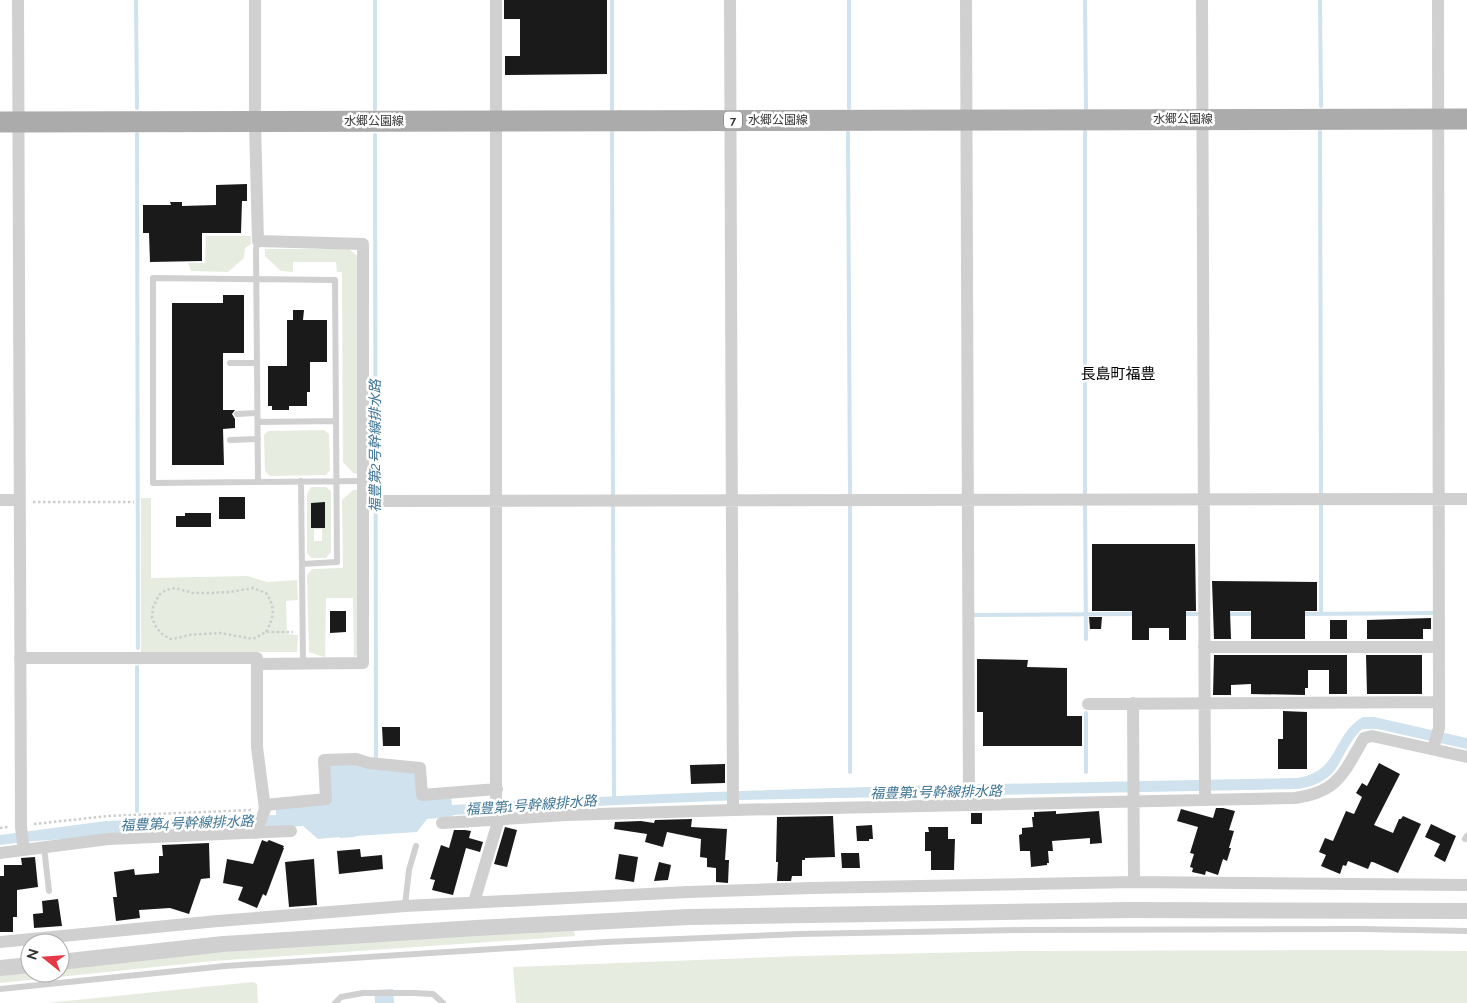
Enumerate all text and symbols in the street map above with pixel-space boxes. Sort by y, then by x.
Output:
road number: 7 [724,112,742,128]
street label: 水郷公園線 [1153,112,1213,126]
street label: 水郷公園線 [748,113,808,127]
street label: 水郷公園線 [344,114,404,128]
district label: 長島町福豊 [1080,365,1156,383]
water label: 福豊第2号幹線排水路 [367,378,383,513]
water label: 福豊第1号幹線排水路 [870,783,1003,801]
water label: 福豊第1号幹線排水路 [465,792,598,818]
water label: 福豊第4号幹線排水路 [120,813,255,833]
north arrow [20,933,70,983]
text: N [23,947,42,962]

